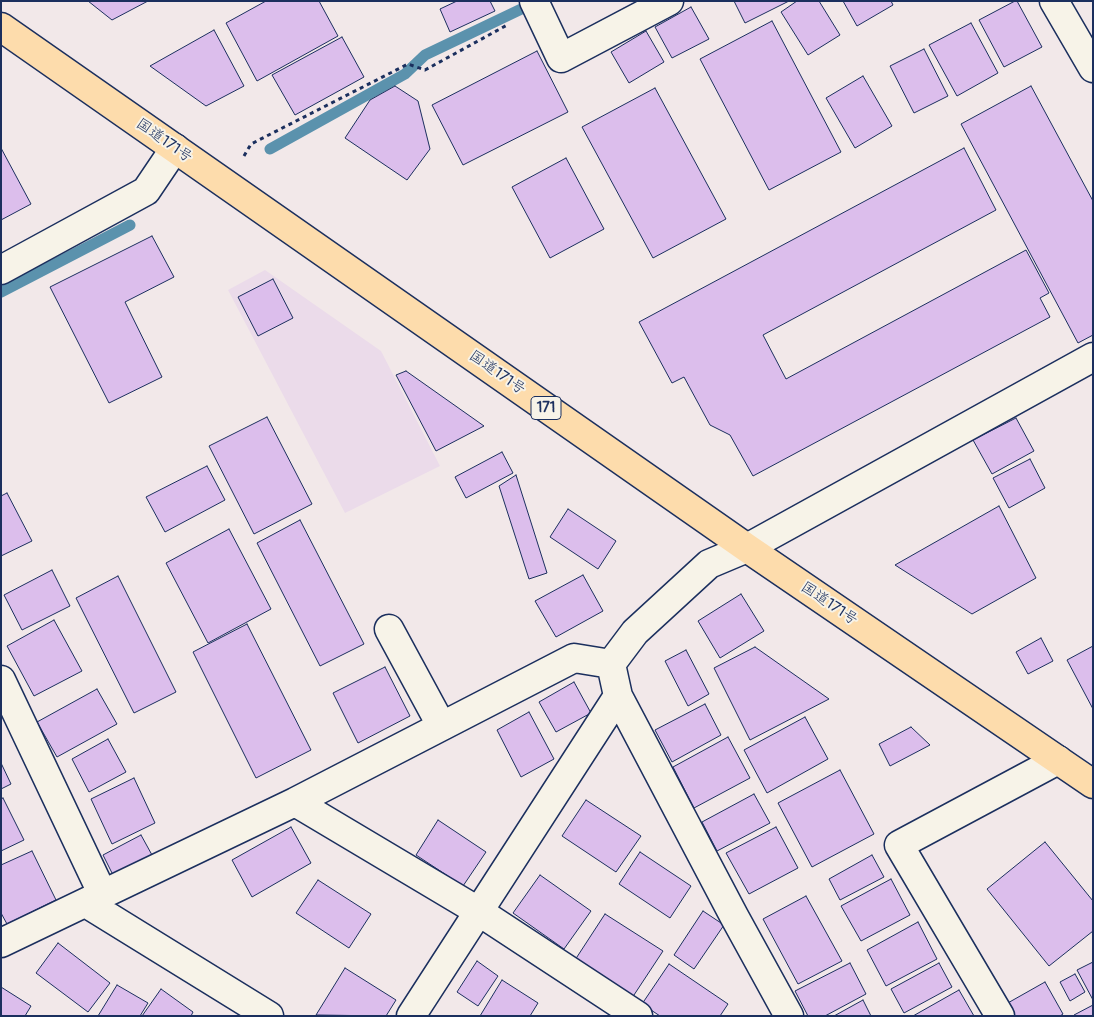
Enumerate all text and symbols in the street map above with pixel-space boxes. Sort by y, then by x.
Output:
street label: 国道171号 [132,115,196,167]
street label: 国道171号 [465,347,529,399]
road number: 171 [531,396,561,419]
street label: 国道171号 [797,578,861,630]

